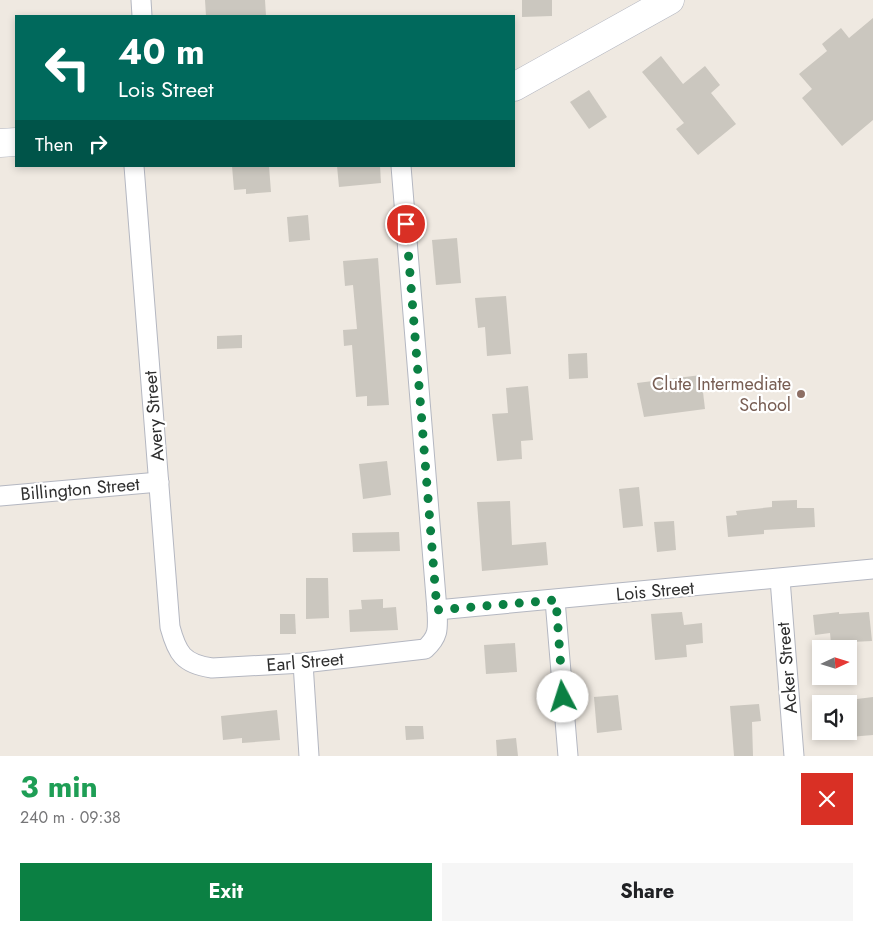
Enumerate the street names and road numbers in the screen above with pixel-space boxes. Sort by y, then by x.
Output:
street label: Avery Street [137,369,171,462]
street label: Billington Street [19,471,141,507]
street label: Lois Street [615,575,696,607]
street label: Acker Street [770,620,804,715]
street label: Earl Street [265,646,345,678]

